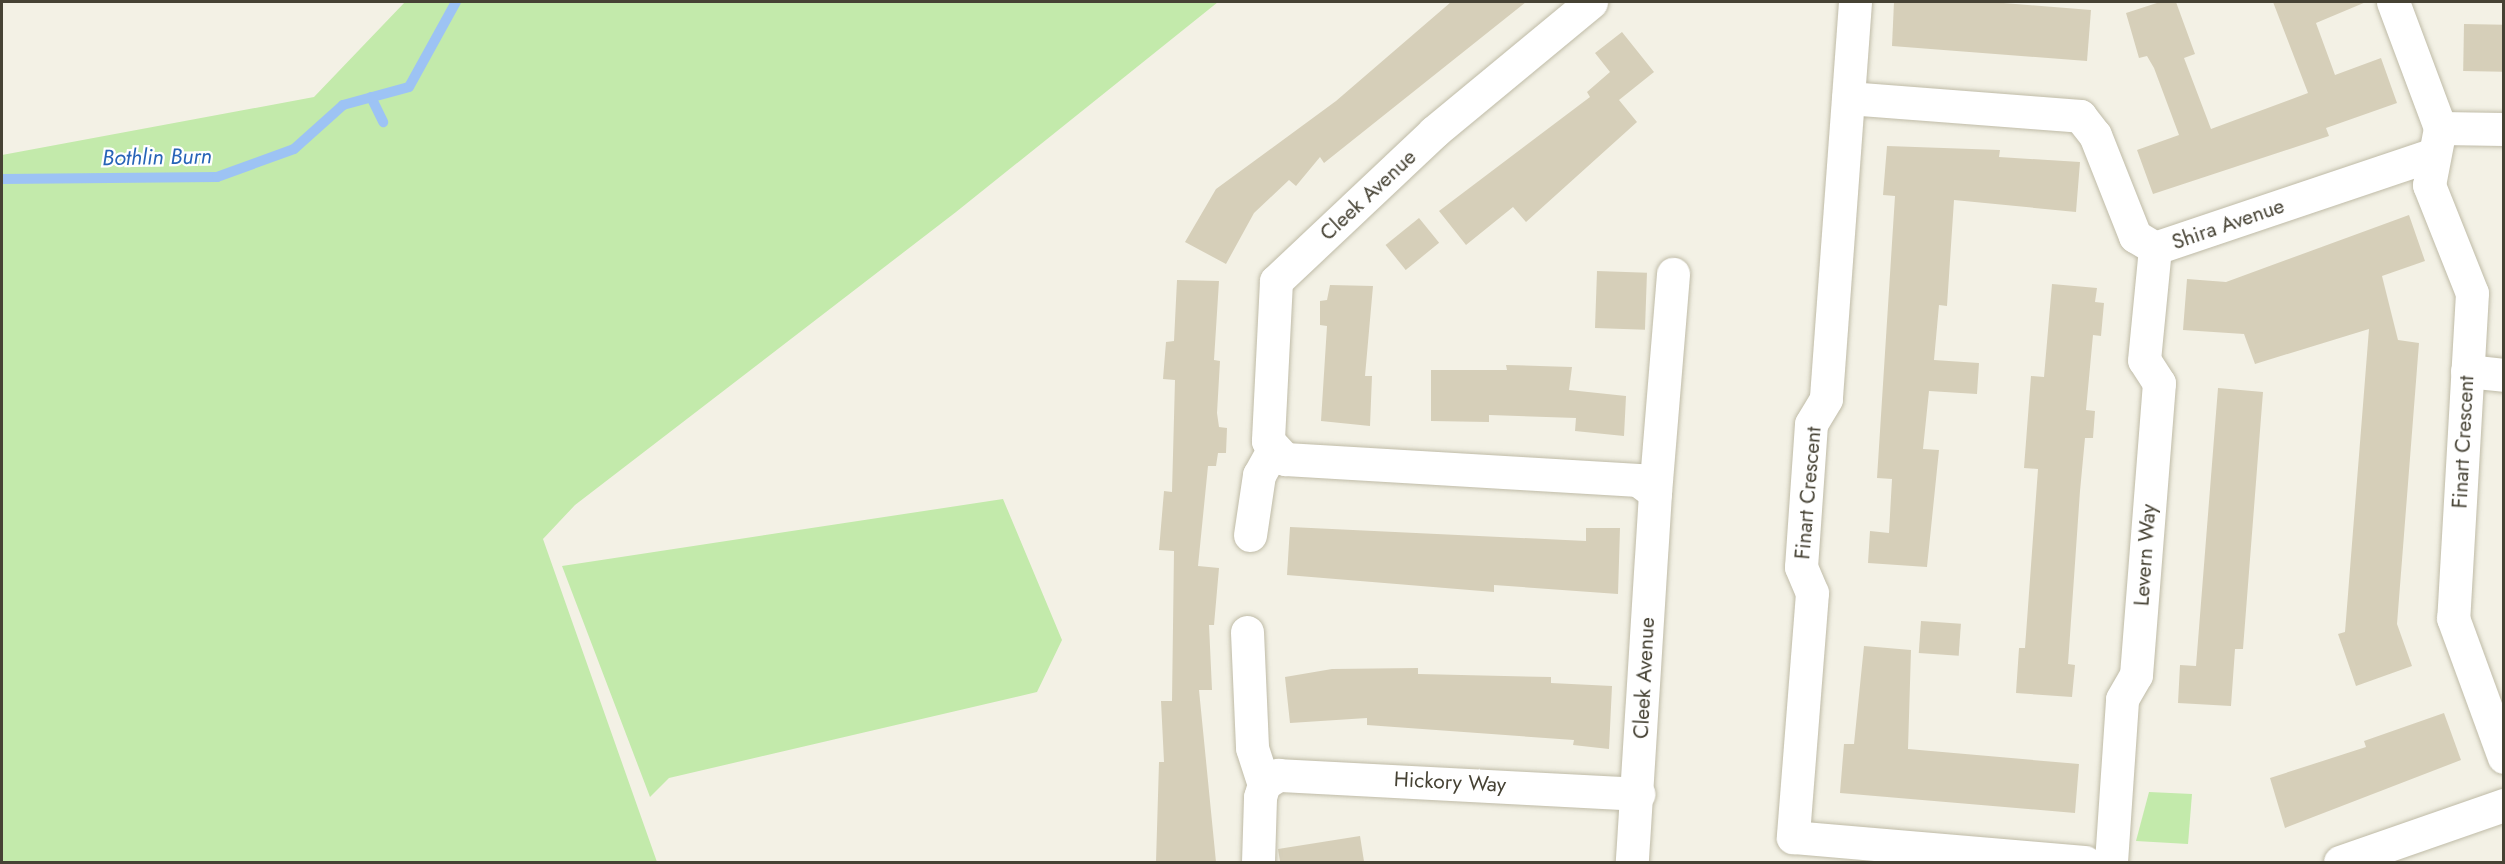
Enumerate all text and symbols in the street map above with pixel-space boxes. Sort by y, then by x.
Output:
water label: Bothlin Burn [102,143,212,171]
street label: Cleek Avenue [1315,144,1421,246]
street label: Shira Avenue [2169,193,2287,255]
street label: Finart Crescent [2447,375,2479,509]
street label: Finart Crescent [1790,426,1826,560]
street label: Levern Way [2129,503,2161,607]
street label: Cleek Avenue [1628,617,1660,739]
street label: Hickory Way [1393,766,1507,798]

